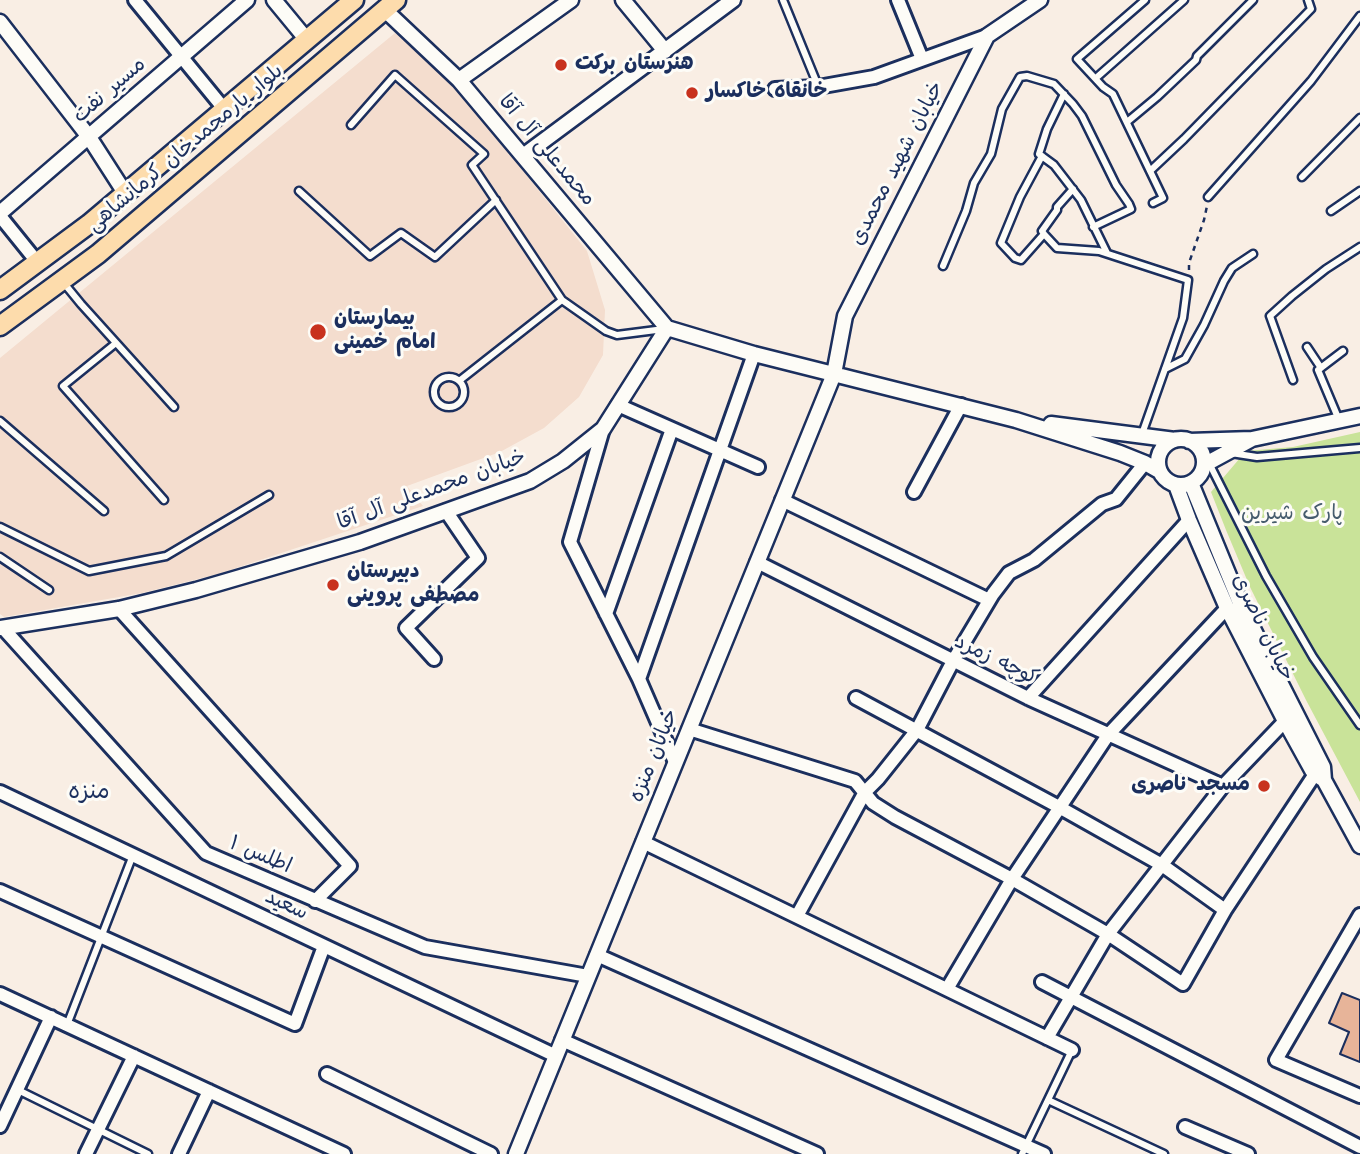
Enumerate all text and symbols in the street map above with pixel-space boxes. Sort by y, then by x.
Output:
place label: هنرستان برکت [575,52,694,78]
street label: مسیر نفت [69,53,151,129]
marker: هنرستان برکت [553,57,569,73]
street label: بلوار یارمحمدخان کرمانشاهی [83,59,289,239]
street label: خیابان شهید محمدی [846,78,950,250]
place label: خانقاه خاکسار [706,80,827,106]
marker: خانقاه خاکسار [684,85,700,101]
street label: محمدعلی آل آقا [492,90,600,212]
place label: بیمارستان امام خمینی [334,307,436,357]
marker: بیمارستان امام خمینی [308,322,328,342]
street label: خیابان محمدعلی آل آقا [335,445,529,537]
park label: پارک شیرین [1241,502,1343,528]
place label: دبیرستان مصطفی پروینی [347,560,479,610]
street label: خیابان ناصری [1225,570,1299,686]
marker: دبیرستان مصطفی پروینی [325,577,341,593]
street label: کوچه زمرد [950,630,1042,692]
street label: خیابان منزه [625,706,685,806]
place label: مسجد ناصری [1131,773,1250,799]
marker: مسجد ناصری [1256,778,1272,794]
district label: منزه [68,779,110,807]
street label: اطلس ۱ [225,832,295,880]
street label: سعید [261,885,311,927]

